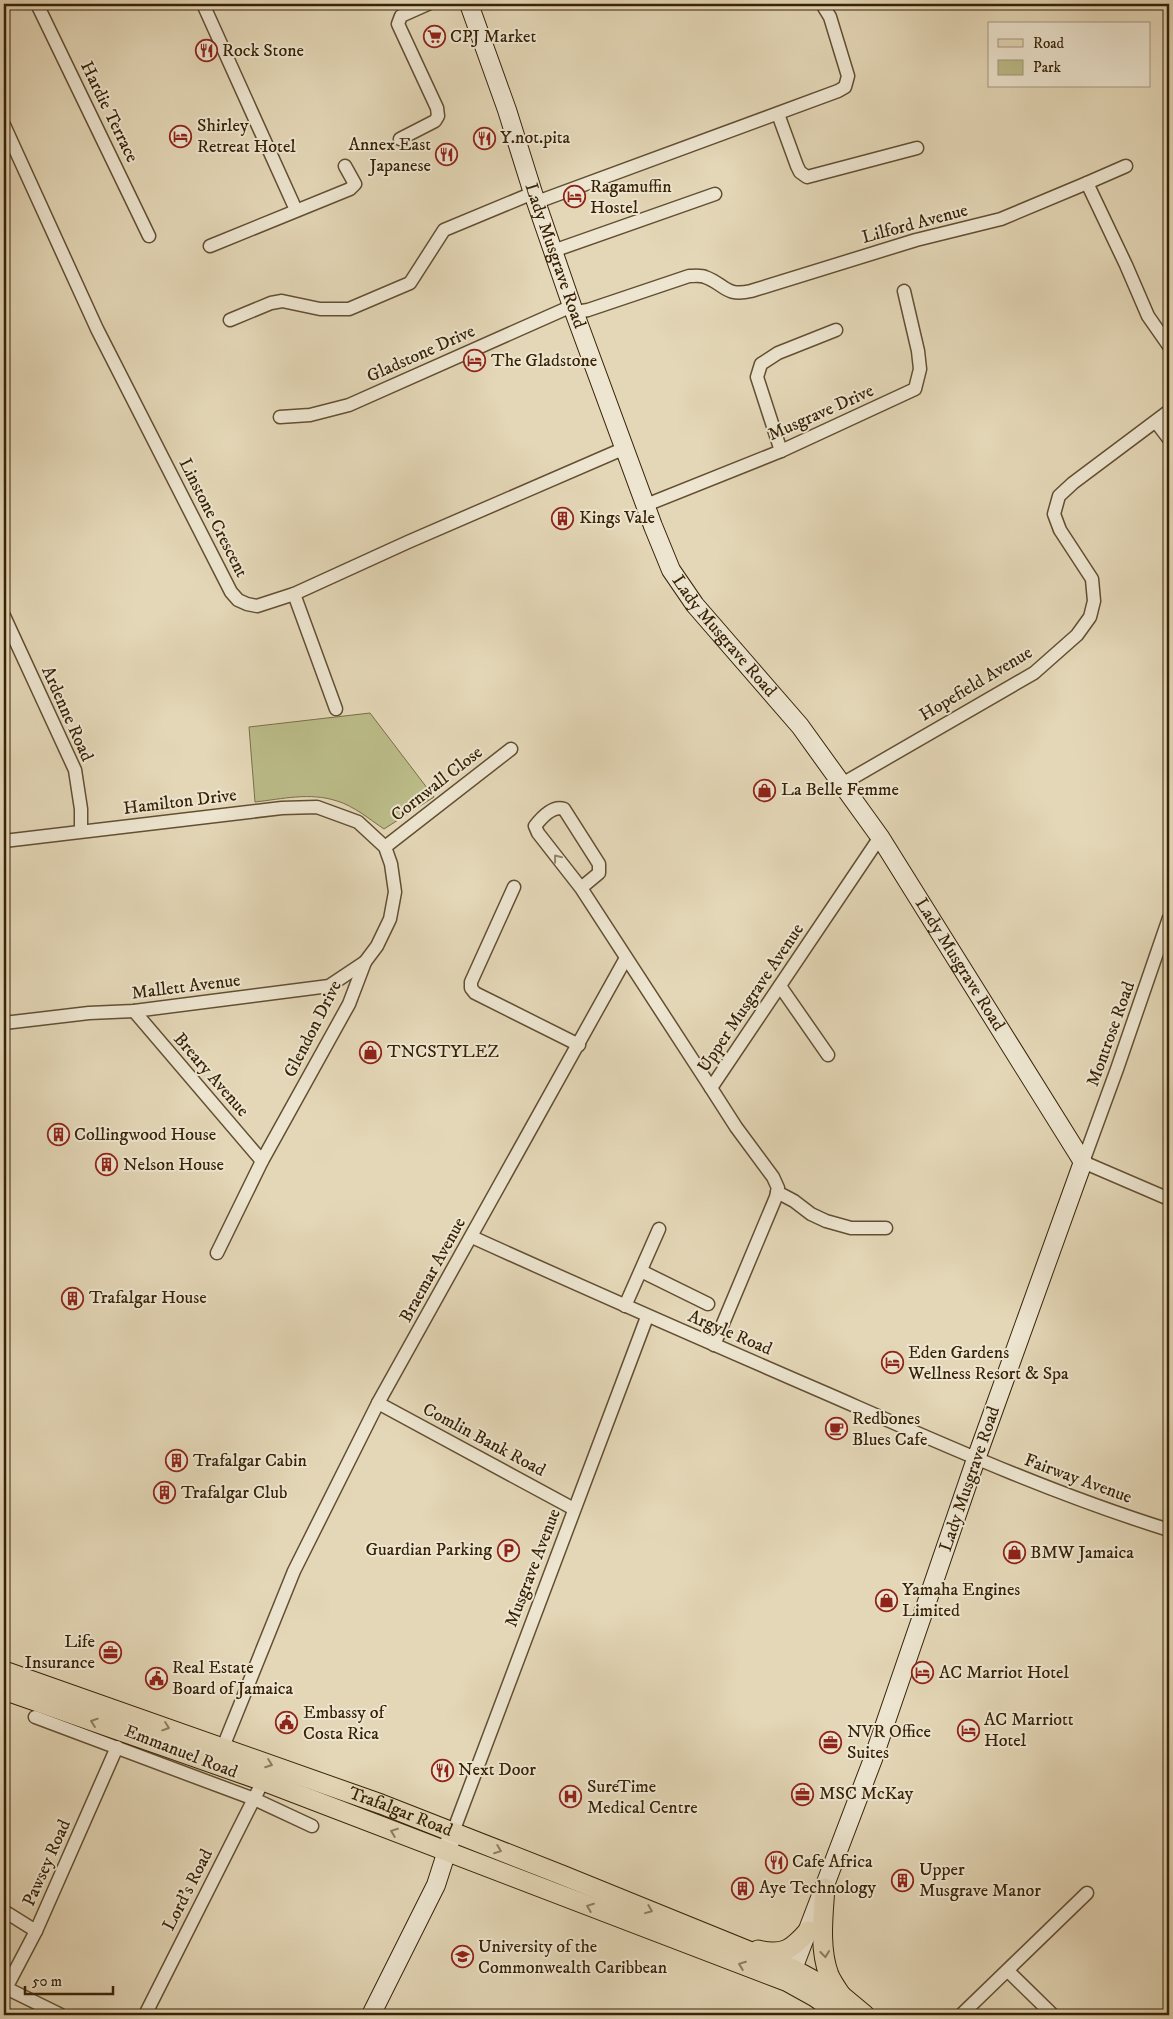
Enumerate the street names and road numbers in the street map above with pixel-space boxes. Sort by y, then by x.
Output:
street label: Hardie Terrace [75,58,143,166]
street label: Lady Musgrave Road [520,180,590,331]
street label: Lilford Avenue [860,199,970,249]
street label: Gladstone Drive [364,320,478,388]
street label: Musgrave Drive [765,380,877,446]
street label: Linstone Crescent [174,455,253,581]
street label: Lady Musgrave Road [667,571,781,702]
street label: Hopefield Avenue [916,642,1036,726]
street label: Ardenne Road [36,663,98,765]
street label: Cornwall Close [387,741,487,827]
street label: Hamilton Drive [122,784,238,820]
street label: Lady Musgrave Road [910,894,1009,1035]
street label: Upper Musgrave Avenue [693,919,809,1077]
street label: Mallett Avenue [130,969,242,1005]
street label: Glendon Drive [279,977,347,1081]
street label: Montrose Road [1082,979,1140,1089]
street label: Breary Avenue [169,1029,253,1121]
street label: Braemar Avenue [395,1214,471,1326]
street label: Argyle Road [685,1305,775,1361]
street label: Comlin Bank Road [419,1398,549,1482]
street label: Lady Musgrave Road [935,1403,1005,1555]
street label: Fairway Avenue [1021,1449,1135,1509]
street label: Musgrave Avenue [500,1506,566,1630]
street label: Emmanuel Road [121,1720,241,1784]
street label: Trafalgar Road [346,1783,456,1842]
street label: Pawsey Road [18,1816,76,1910]
street label: Lord's Road [158,1845,218,1935]

